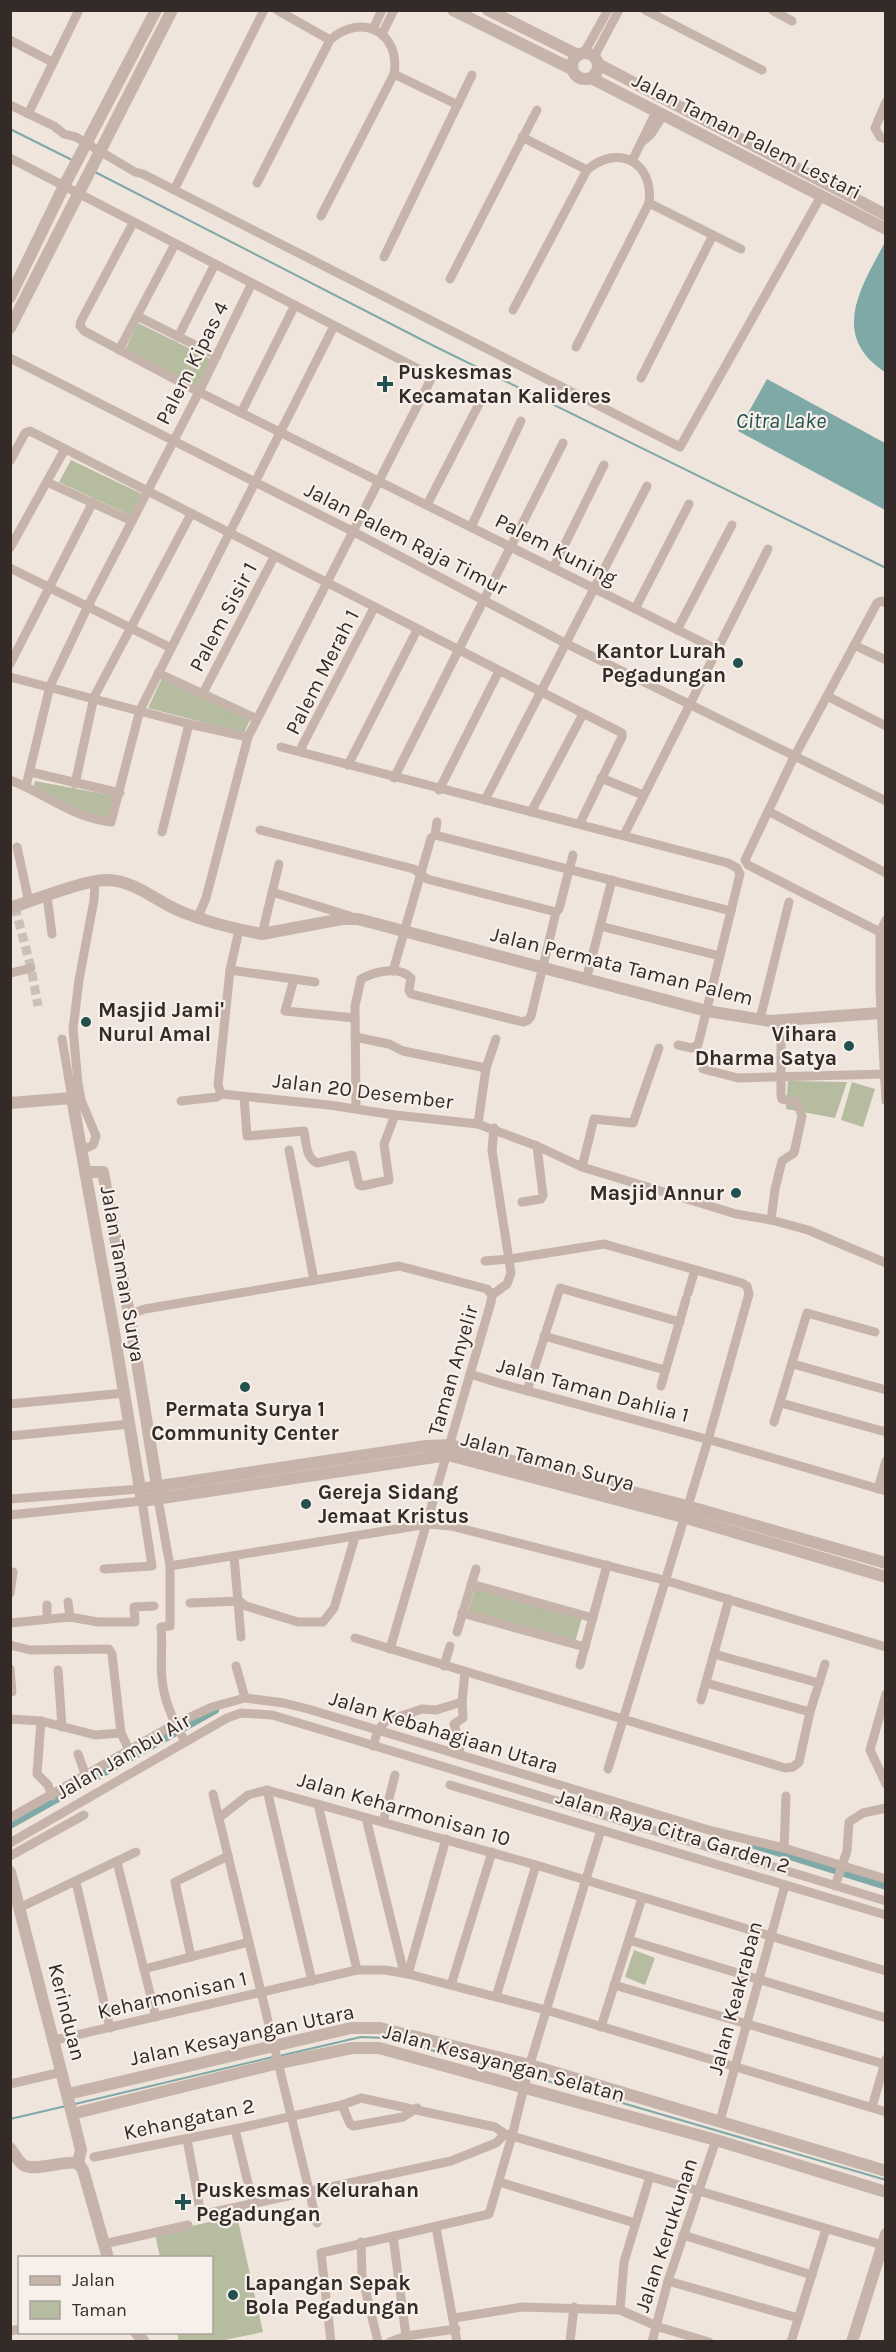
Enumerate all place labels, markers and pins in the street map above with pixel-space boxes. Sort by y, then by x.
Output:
place label: Puskesmas Kecamatan Kalideres [398,360,611,408]
marker: Puskesmas Kecamatan Kalideres [376,375,394,393]
place label: Kantor Lurah Pegadungan [596,639,726,687]
marker: Kantor Lurah Pegadungan [731,656,745,670]
place label: Masjid Jami' Nurul Amal [98,998,224,1046]
marker: Masjid Jami' Nurul Amal [79,1015,93,1029]
place label: Vihara Dharma Satya [695,1022,837,1070]
marker: Vihara Dharma Satya [842,1039,856,1053]
place label: Masjid Annur [589,1181,725,1205]
marker: Masjid Annur [729,1186,743,1200]
marker: Permata Surya 1 Community Center [238,1380,252,1394]
place label: Permata Surya 1 Community Center [151,1397,340,1445]
place label: Gereja Sidang Jemaat Kristus [318,1480,469,1528]
marker: Gereja Sidang Jemaat Kristus [299,1497,313,1511]
place label: Puskesmas Kelurahan Pegadungan [196,2178,419,2226]
marker: Puskesmas Kelurahan Pegadungan [174,2193,192,2211]
place label: Lapangan Sepak Bola Pegadungan [245,2271,419,2319]
marker: Lapangan Sepak Bola Pegadungan [226,2288,240,2302]

